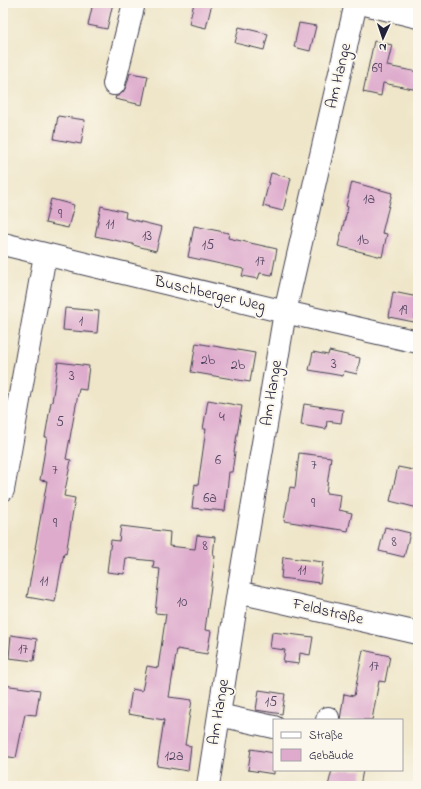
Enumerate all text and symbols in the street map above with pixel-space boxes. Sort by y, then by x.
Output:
north arrow [363,18,403,58]
text: N [378,39,387,55]
street label: Am Hange [320,40,358,111]
house number: 69 [372,58,383,79]
house number: 1a [363,189,375,210]
house number: 9 [58,204,63,225]
house number: 11 [106,214,115,235]
house number: 13 [142,226,152,247]
house number: 1b [357,230,370,251]
house number: 15 [202,235,214,256]
house number: 17 [255,251,265,272]
street label: Buschberger Weg [151,269,268,318]
house number: 19 [399,300,408,321]
house number: 1 [79,311,84,332]
house number: 2b [201,350,216,371]
house number: 3 [331,354,337,375]
house number: 2b [231,355,246,376]
street label: Am Hange [255,357,289,428]
house number: 3 [69,366,75,387]
house number: 4 [219,407,225,428]
house number: 5 [56,412,64,433]
house number: 6 [215,450,221,471]
house number: 7 [311,455,317,476]
house number: 7 [52,460,58,481]
house number: 6a [203,488,217,509]
house number: 9 [311,493,316,514]
house number: 9 [53,513,58,534]
house number: 8 [391,532,397,553]
house number: 8 [202,536,208,557]
house number: 11 [298,560,307,581]
house number: 11 [40,571,49,592]
house number: 10 [177,592,187,613]
street label: Feldstraße [289,592,367,632]
house number: 17 [18,639,28,660]
house number: 17 [369,656,379,677]
street label: Am Hange [202,676,236,747]
house number: 15 [265,692,277,713]
legend [273,719,403,771]
text: Straße [309,727,343,745]
house number: 12a [165,746,183,767]
text: Gebäude [309,747,354,765]

